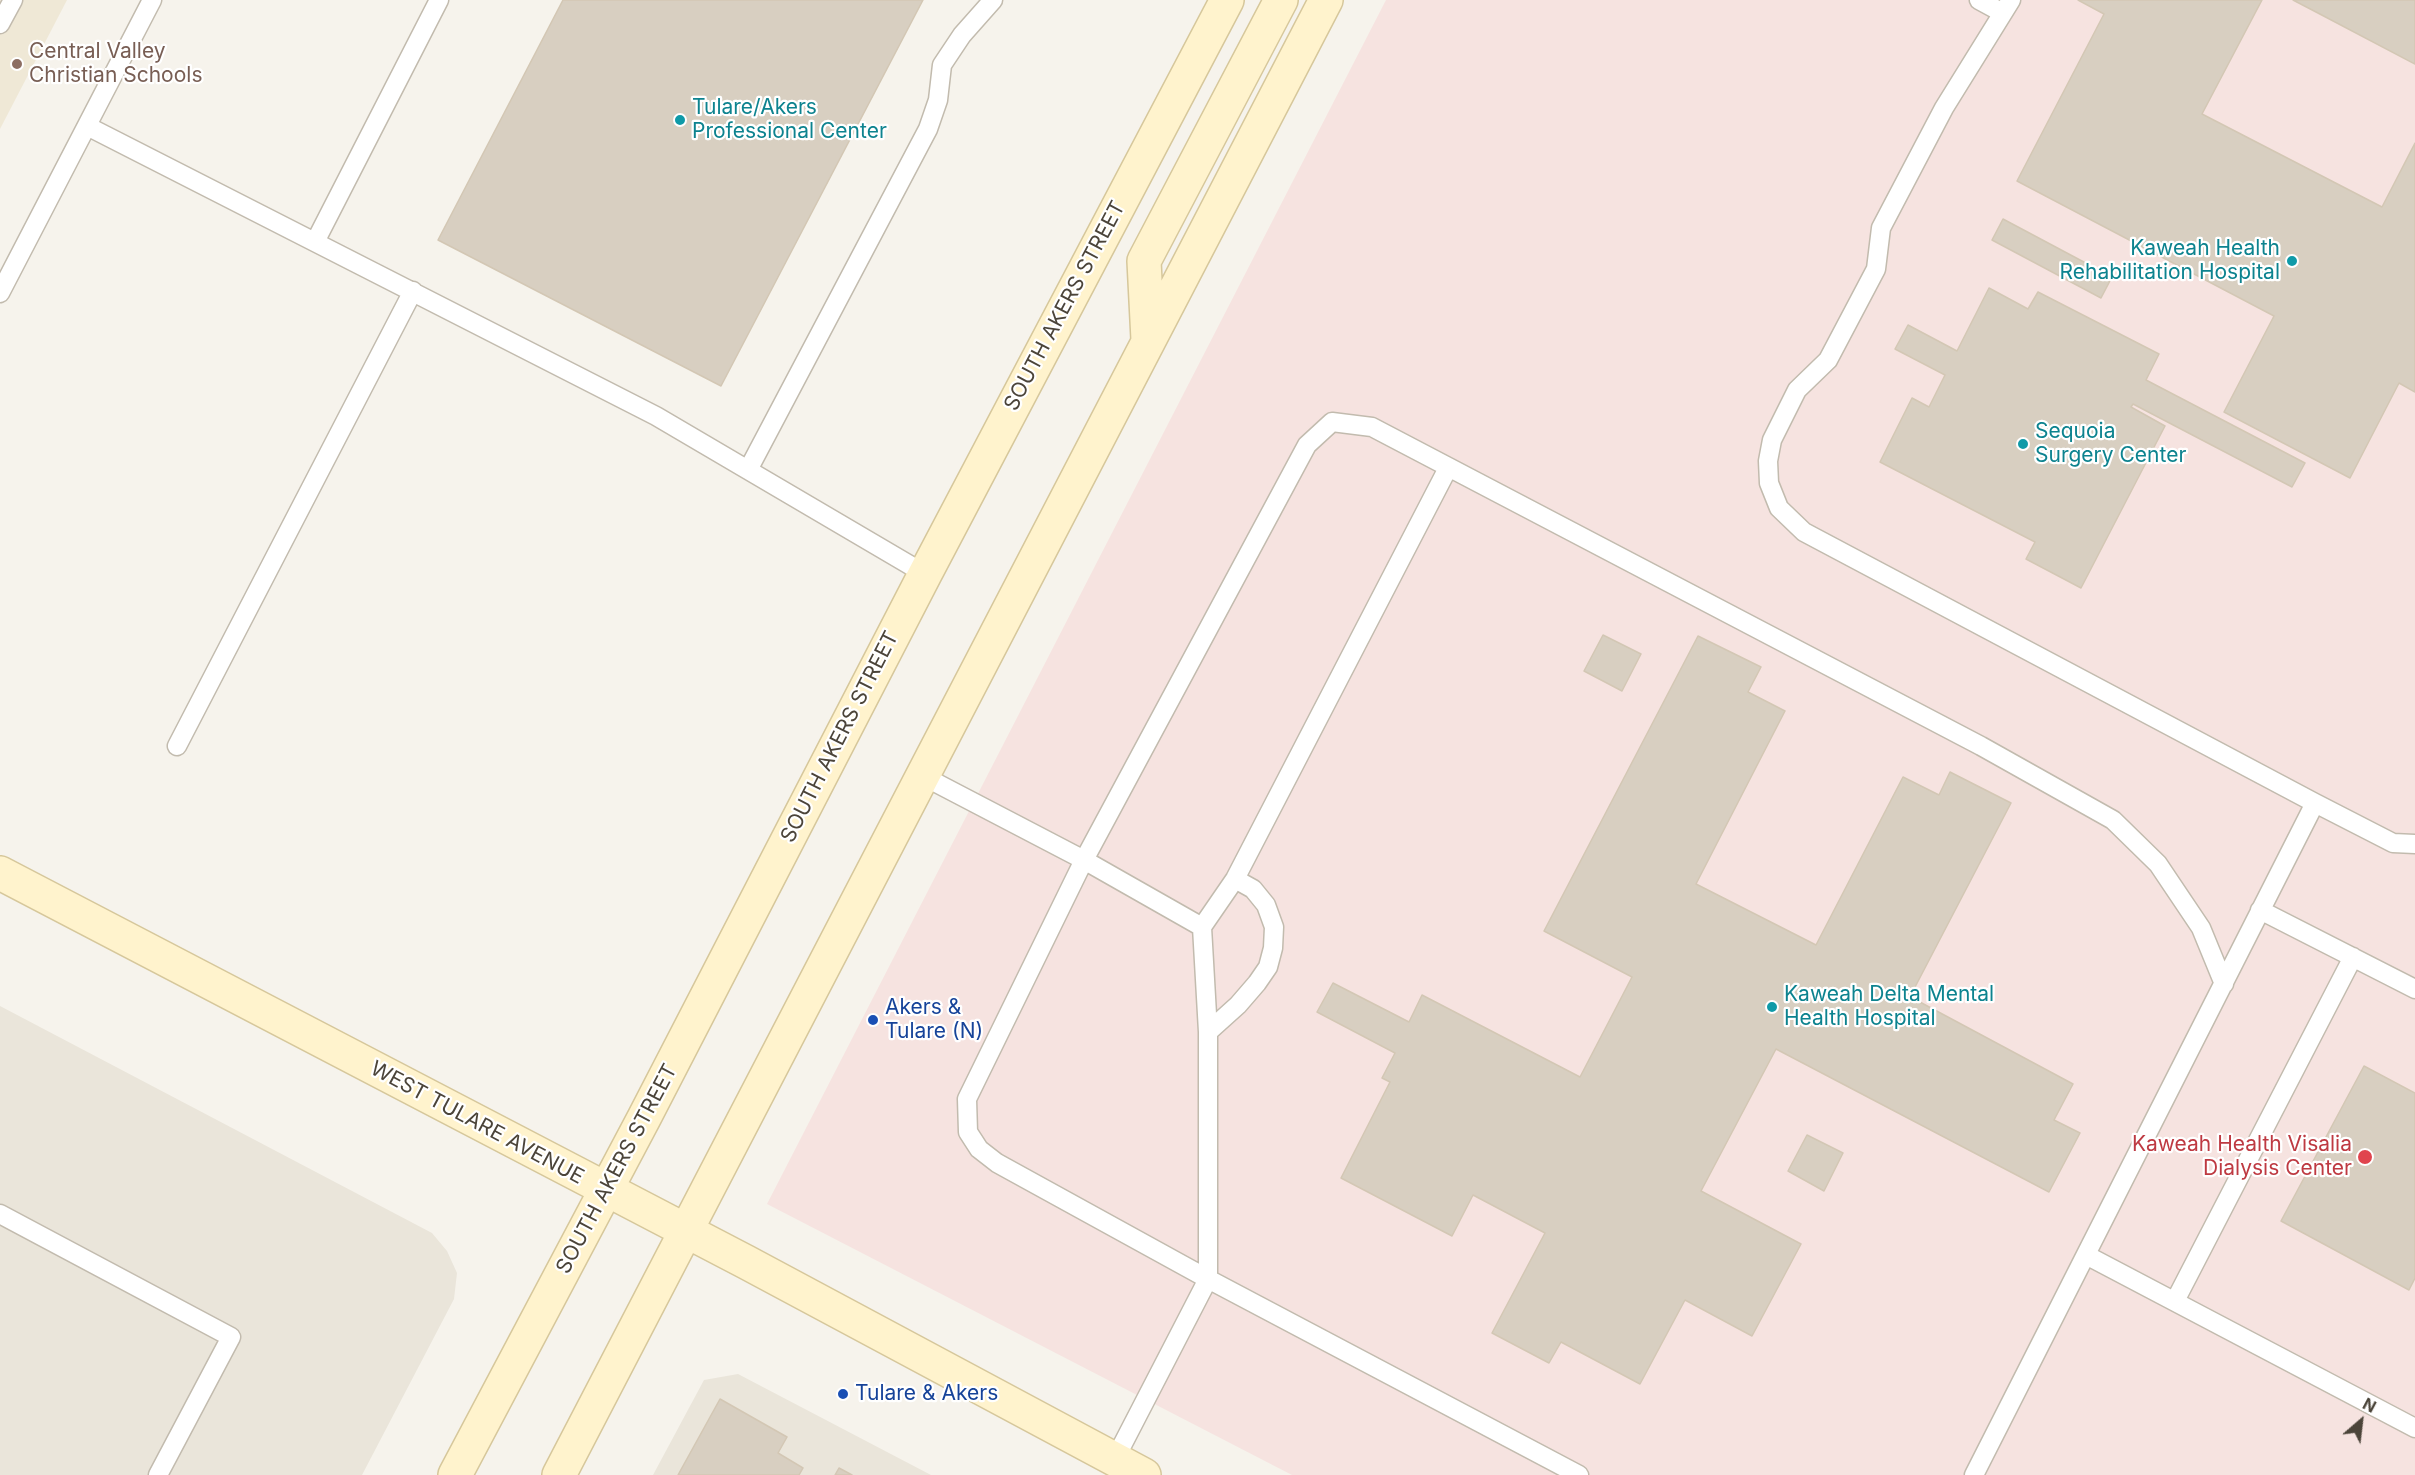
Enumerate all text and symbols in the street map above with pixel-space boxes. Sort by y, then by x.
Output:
place label: Central Valley Christian Schools [29,39,202,89]
marker: Central Valley Christian Schools [10,57,24,71]
place label: Tulare/Akers Professional Center [692,95,887,145]
marker: Tulare/Akers Professional Center [673,113,687,127]
street label: SOUTH AKERS STREET [999,197,1131,415]
place label: Kaweah Health Rehabilitation Hospital [2060,236,2280,286]
marker: Kaweah Health Rehabilitation Hospital [2285,254,2299,268]
place label: Sequoia Surgery Center [2035,419,2186,469]
marker: Sequoia Surgery Center [2016,437,2030,451]
street label: SOUTH AKERS STREET [776,627,904,847]
place label: Kaweah Delta Mental Health Hospital [1784,982,1994,1032]
place label: Akers & Tulare (N) [885,995,983,1045]
marker: Kaweah Delta Mental Health Hospital [1765,1000,1779,1014]
marker: Akers & Tulare (N) [866,1013,880,1027]
street label: WEST TULARE AVENUE [366,1056,588,1190]
street label: SOUTH AKERS STREET [551,1060,683,1278]
place label: Kaweah Health Visalia Dialysis Center [2132,1132,2352,1182]
marker: Kaweah Health Visalia Dialysis Center [2356,1148,2374,1166]
place label: Tulare & Akers [855,1381,998,1407]
marker: Tulare & Akers [836,1387,850,1401]
north arrow [2331,1391,2391,1451]
text: N [2359,1393,2380,1417]

